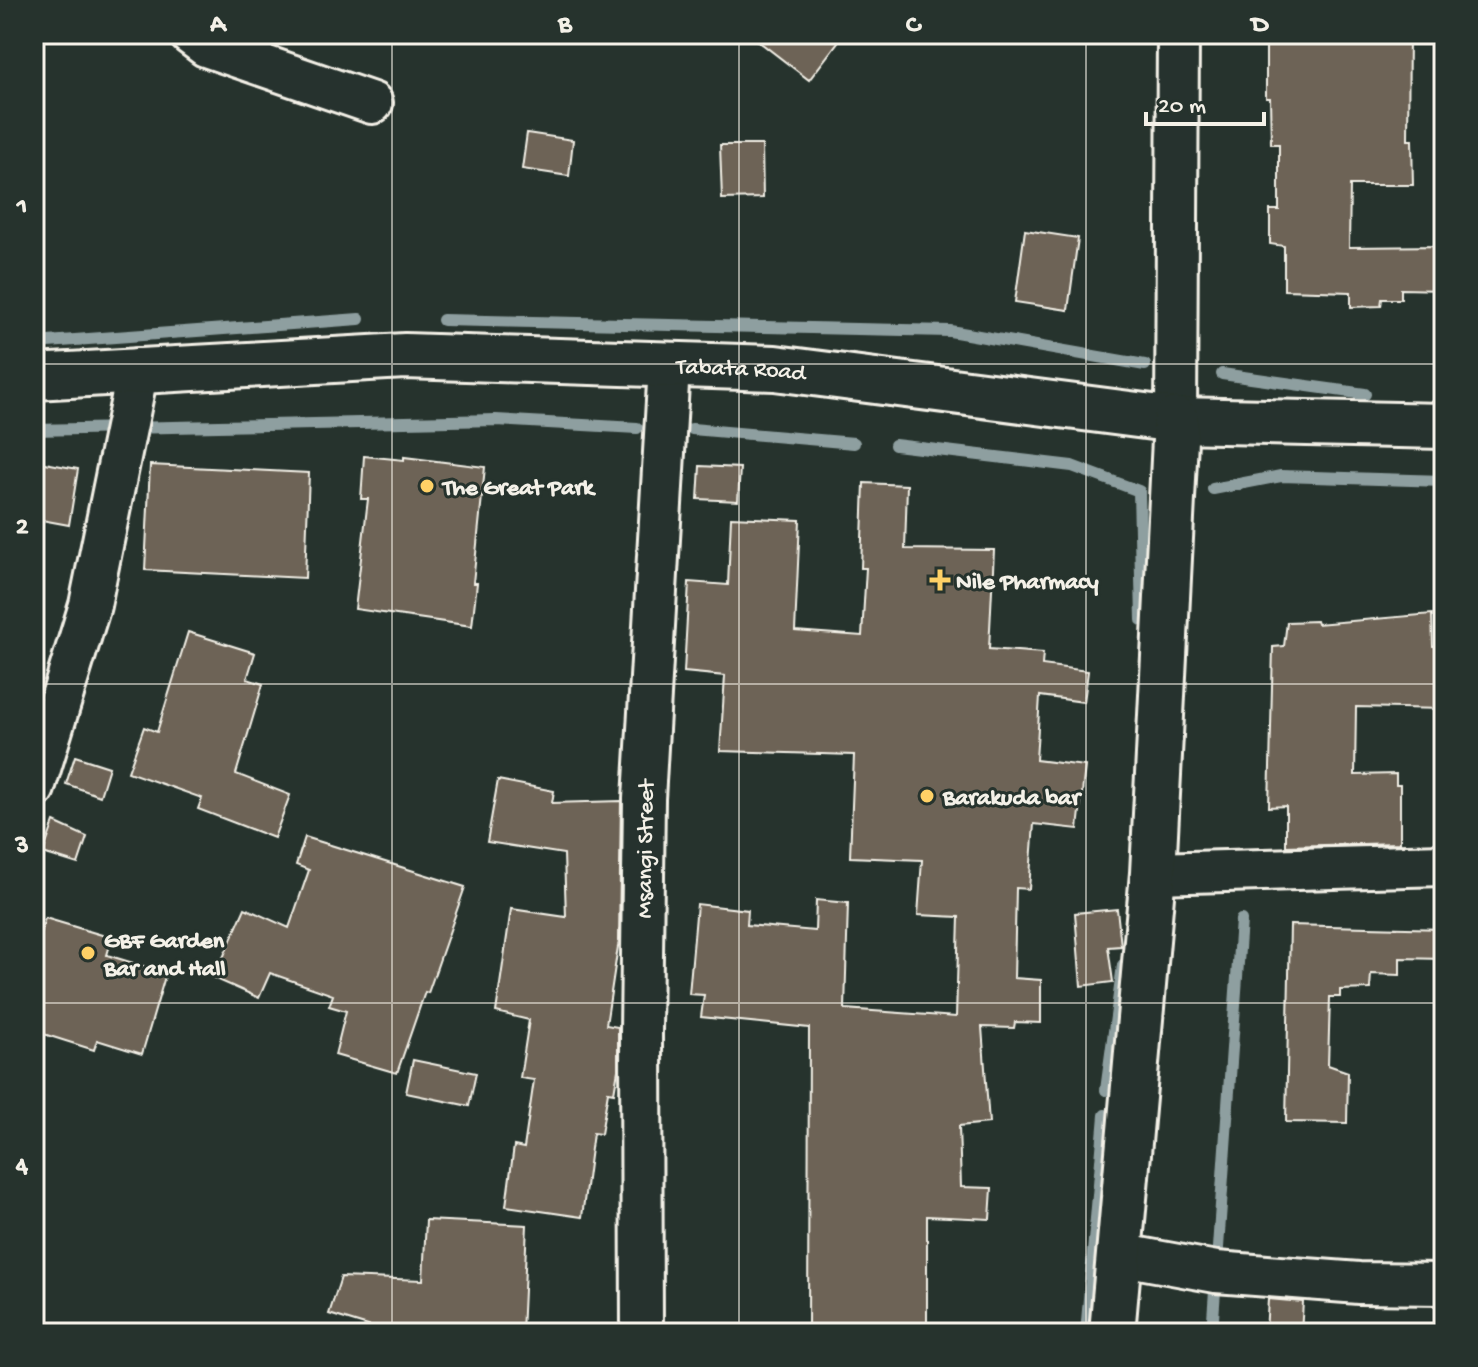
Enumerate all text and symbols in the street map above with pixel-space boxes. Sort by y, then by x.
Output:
text: A [209,11,227,42]
text: B [557,11,573,42]
text: C [906,11,923,42]
text: D [1250,11,1270,42]
scale bar [1146,76,1264,126]
text: 20 m [1158,93,1206,122]
text: 1 [16,193,27,224]
street label: Tabata Road [674,354,809,390]
place label: The Great Park [441,475,597,504]
marker: The Great Park [418,477,436,495]
text: 2 [16,513,29,544]
place label: Nile Pharmacy [956,569,1099,598]
marker: Nile Pharmacy [931,571,949,589]
street label: Msangi Street [631,777,663,919]
place label: Barakuda bar [942,785,1082,814]
marker: Barakuda bar [918,787,936,805]
text: 3 [14,832,29,863]
place label: GBF Garden Bar and Hall [103,928,226,985]
marker: GBF Garden Bar and Hall [79,944,97,962]
text: 4 [15,1152,29,1183]

